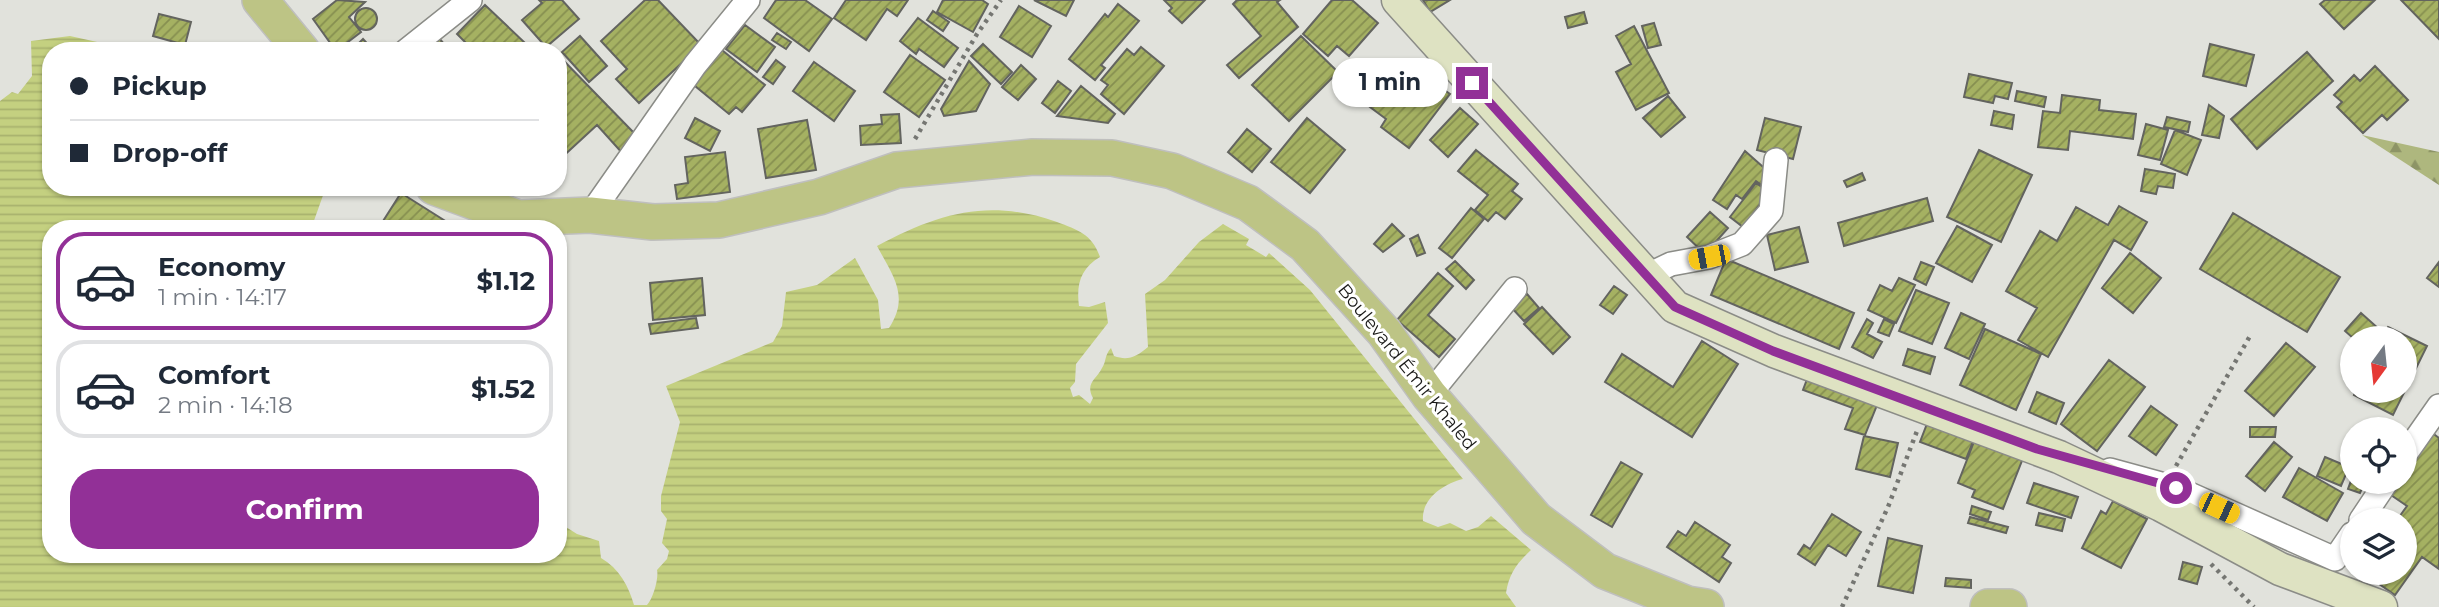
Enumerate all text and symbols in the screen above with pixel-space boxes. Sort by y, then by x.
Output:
callout: 1 min [1332,58,1448,108]
route end [1456,67,1488,99]
text: 1 min [1359,68,1421,96]
text: Pickup [112,70,207,102]
text: Drop-off [112,137,227,169]
car [1687,243,1732,271]
icon: car [74,250,137,313]
text: Economy [158,251,285,283]
text: $1.12 [477,265,535,297]
street label: Boulevard Émir Khaled [1333,279,1481,455]
text: 1 min · 14:17 [158,283,287,311]
north arrow [2340,326,2417,402]
map controls [2340,326,2417,585]
icon: car [74,358,137,421]
text: Comfort [158,359,270,391]
text: $1.52 [471,373,535,405]
text: 2 min · 14:18 [158,391,293,419]
button: locate [2340,417,2417,494]
button: Confirm [70,469,539,549]
route start [2160,472,2192,504]
car [2196,490,2243,526]
button: layers [2340,508,2417,585]

